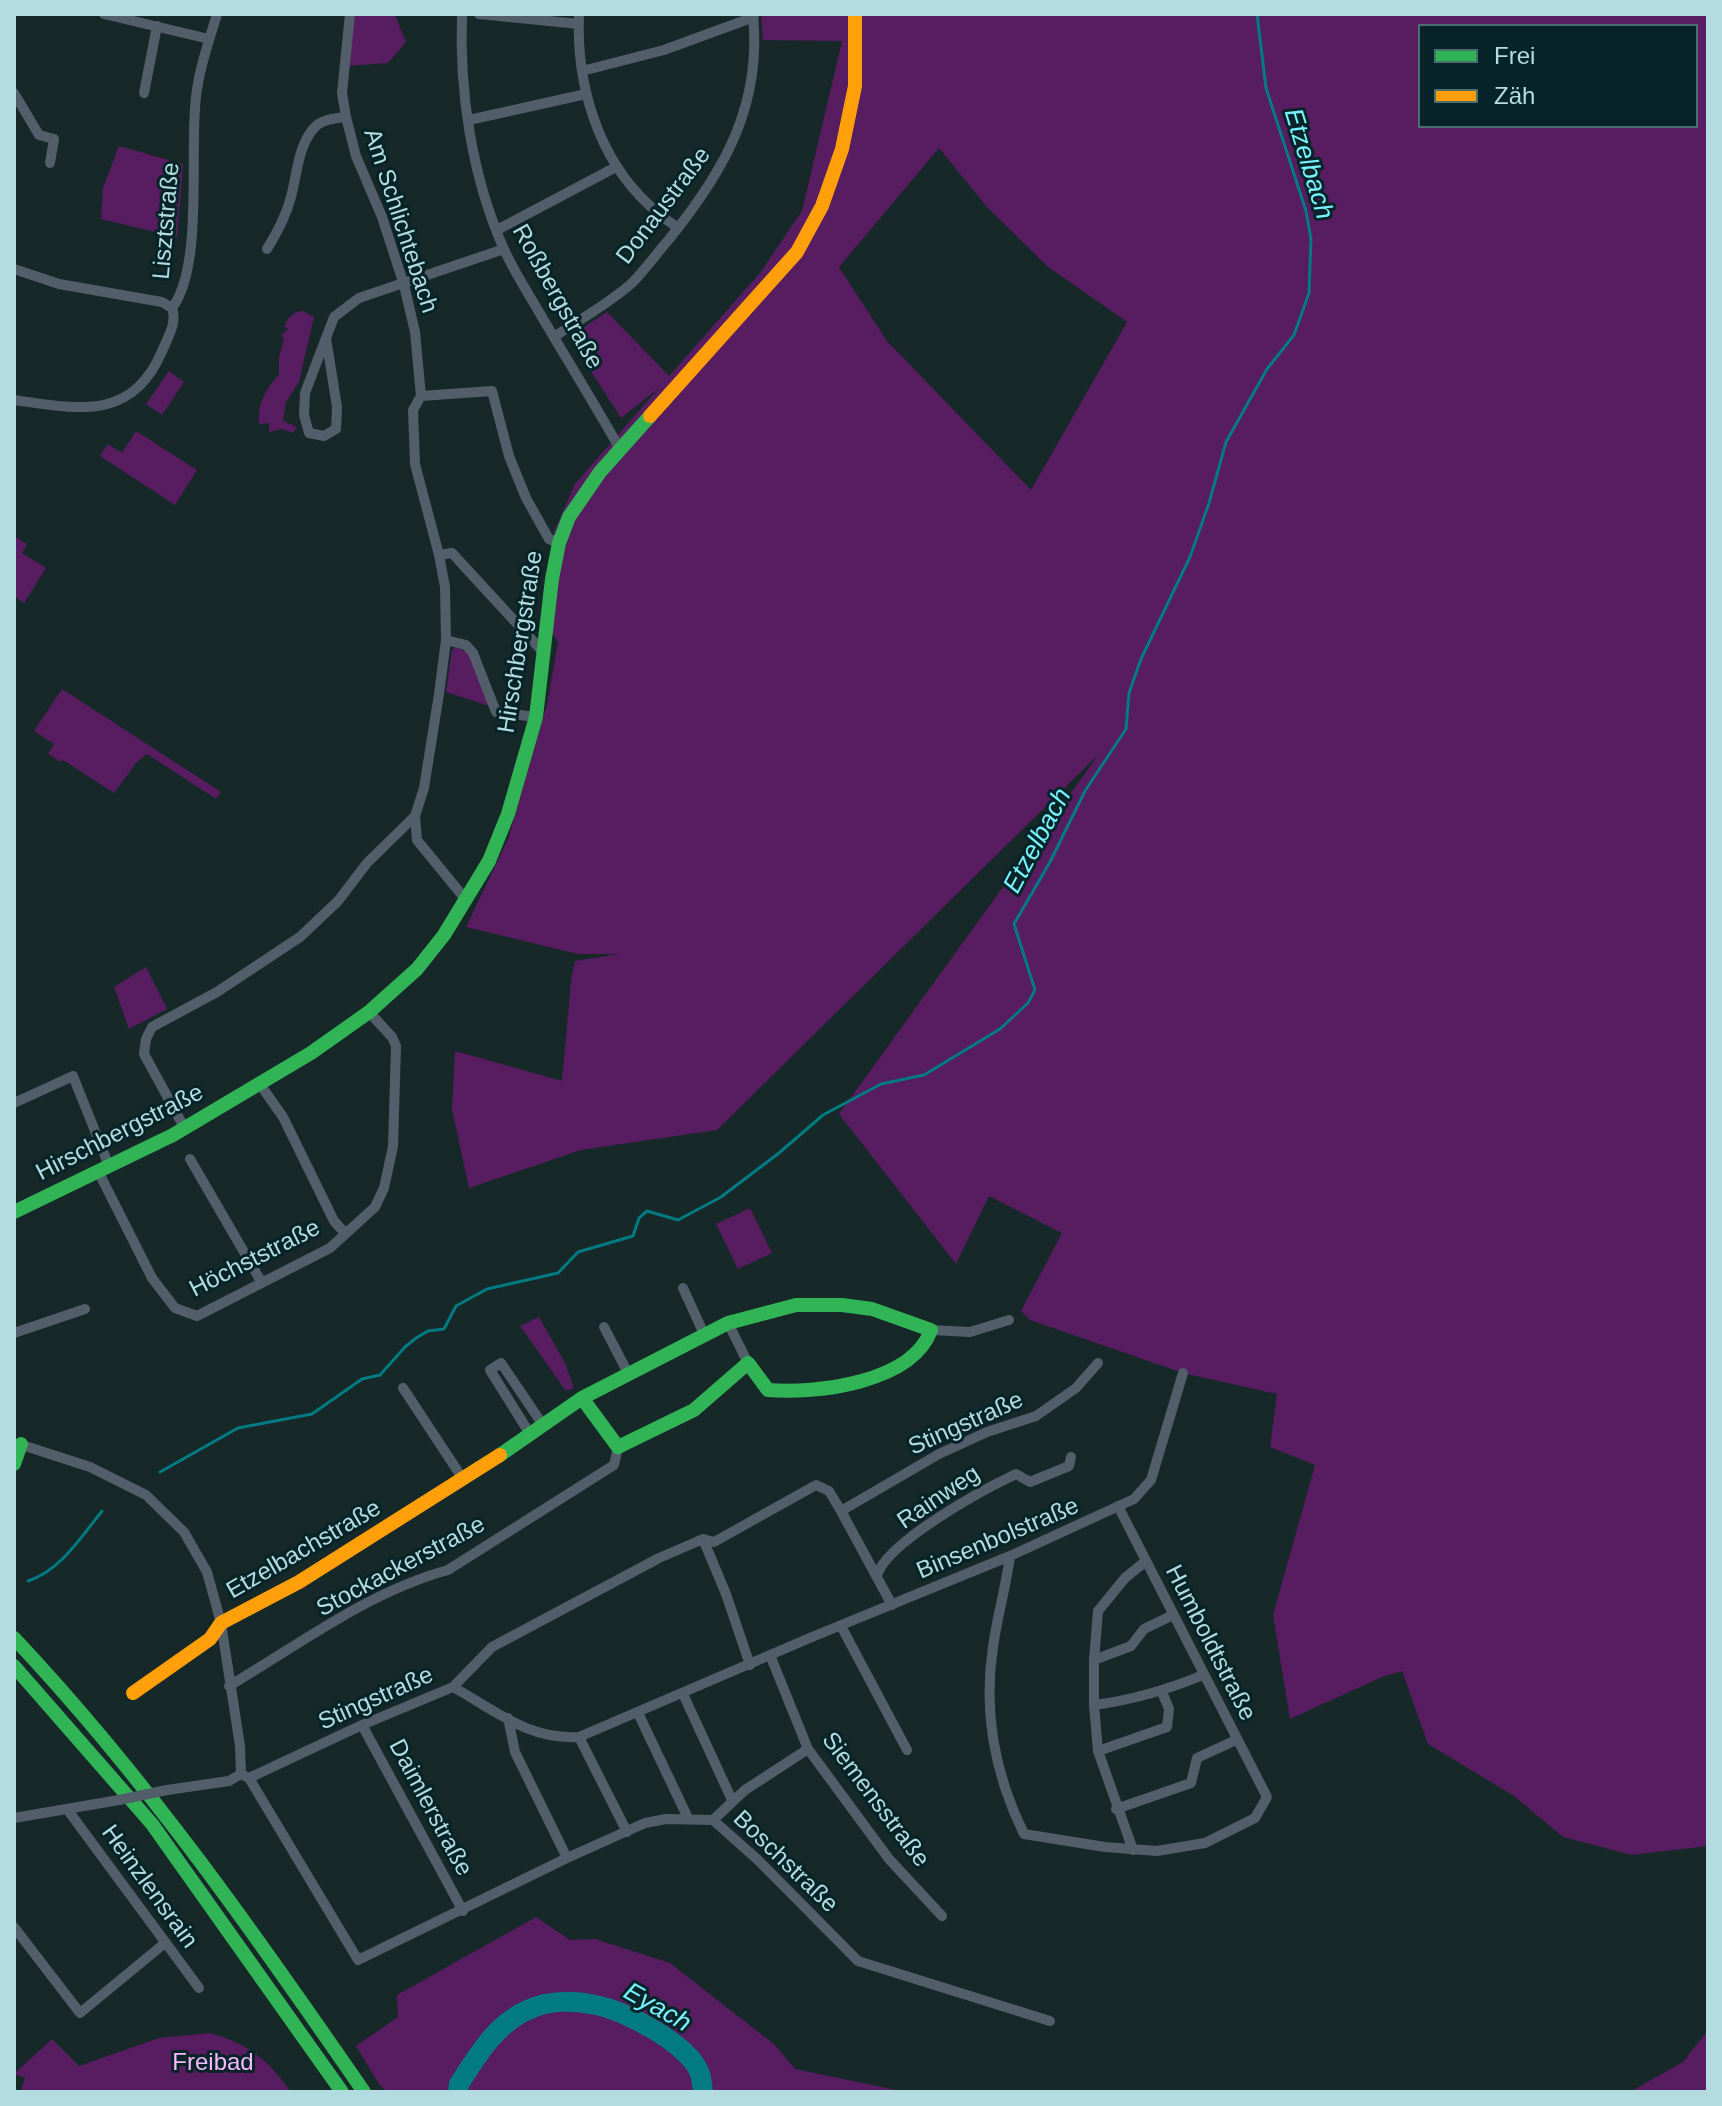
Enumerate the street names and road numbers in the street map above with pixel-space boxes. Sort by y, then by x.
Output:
street label: Am Schlichtebach [357,125,443,317]
street label: Donaustraße [611,142,717,270]
street label: Lisztstraße [148,161,186,281]
street label: Roßbergstraße [505,219,609,375]
street label: Hirschbergstraße [492,549,550,735]
street label: Hirschbergstraße [31,1078,209,1188]
street label: Höchststraße [185,1214,325,1304]
street label: Stingstraße [904,1386,1028,1462]
street label: Rainweg [892,1460,986,1536]
street label: Binsenbolstraße [913,1492,1083,1586]
street label: Etzelbachstraße [222,1494,386,1606]
street label: Stockackerstraße [312,1510,490,1624]
street label: Humboldtstraße [1158,1560,1262,1726]
street label: Stingstraße [314,1661,438,1737]
street label: Siemensstraße [815,1727,935,1873]
street label: Daimlerstraße [382,1735,478,1881]
street label: Boschstraße [727,1805,843,1919]
street label: Heinzlensrain [95,1820,203,1954]

